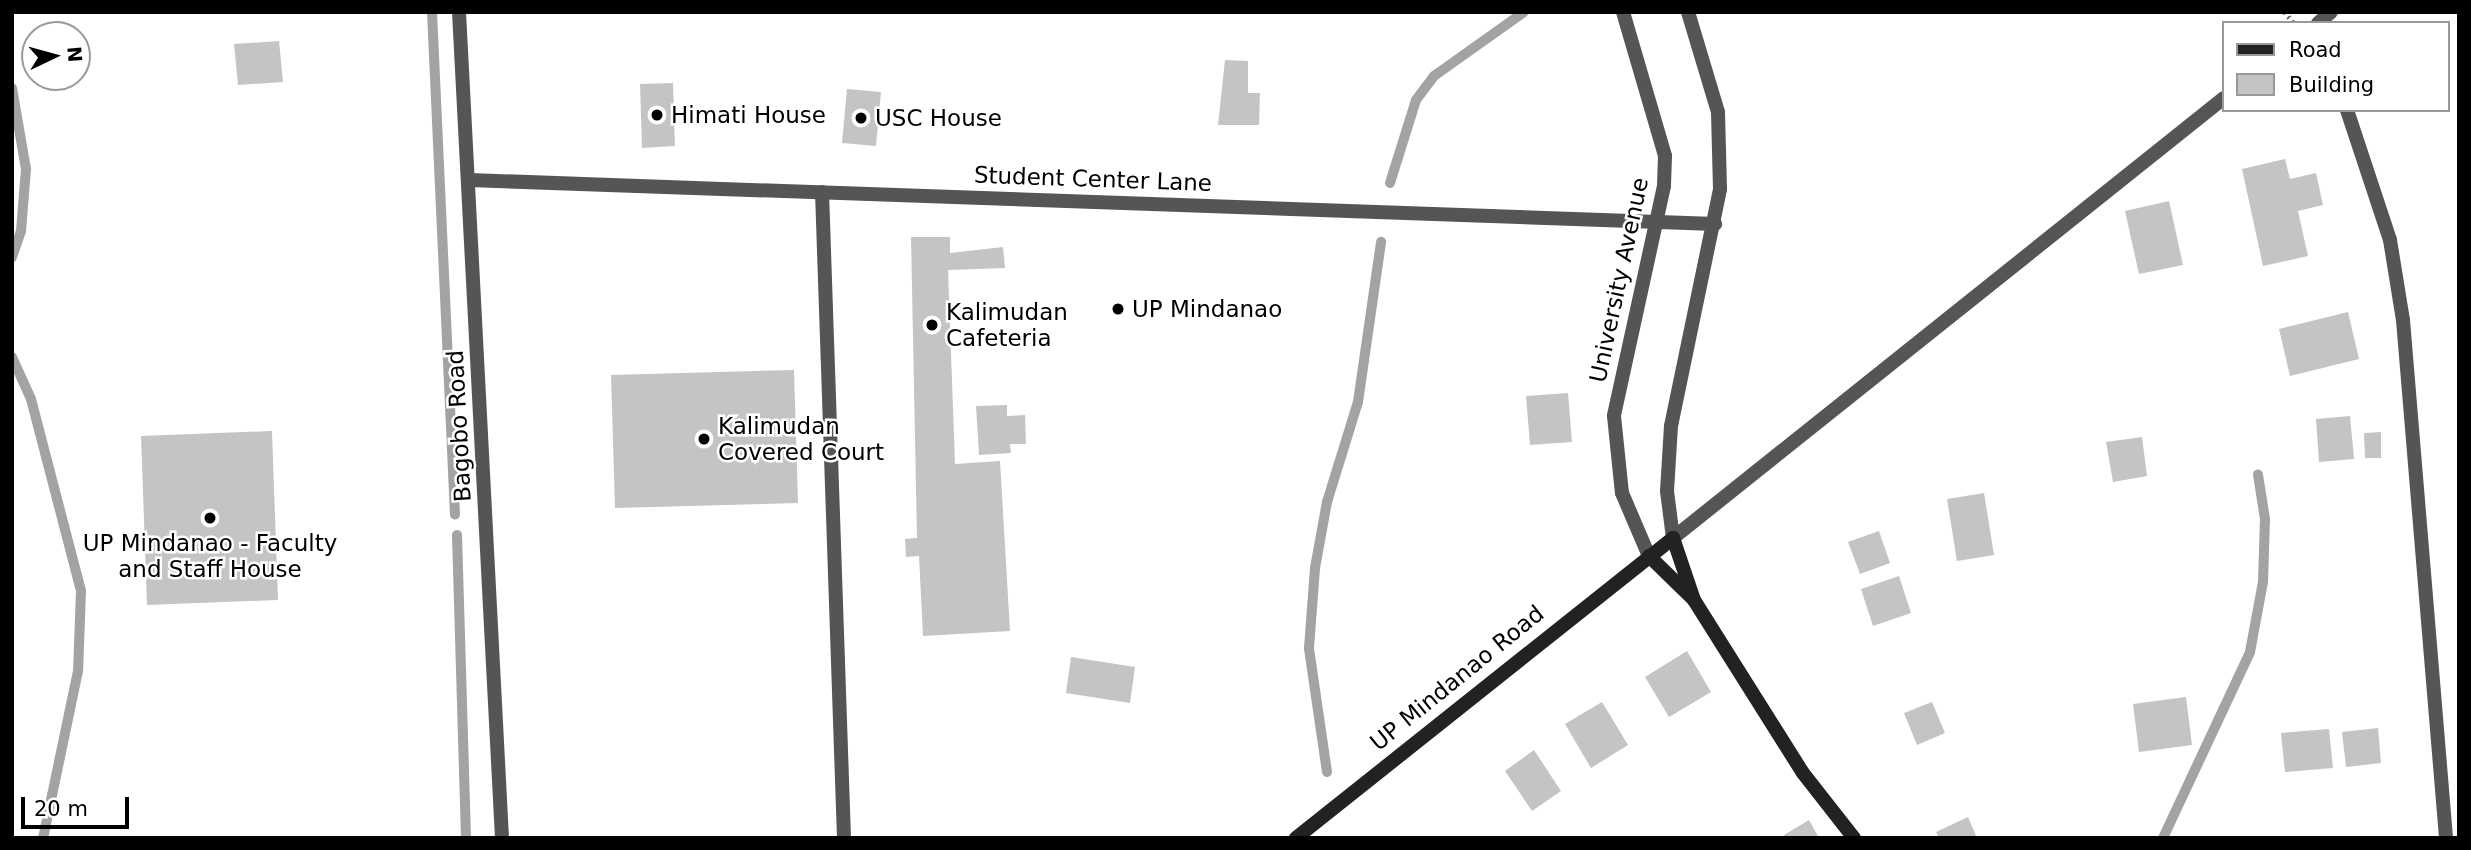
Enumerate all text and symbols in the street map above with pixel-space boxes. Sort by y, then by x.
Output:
north arrow [21,21,91,91]
legend [2222,21,2450,112]
text: Road [2289,38,2342,62]
text: N [63,45,87,63]
text: Building [2289,73,2374,97]
place label: Himati House [671,101,826,129]
place label: USC House [875,104,1002,132]
marker: Himati House [649,107,665,123]
marker: USC House [853,110,869,126]
street label: Student Center Lane [973,161,1213,197]
street label: University Avenue [1584,175,1654,385]
place label: UP Mindanao [1132,295,1282,323]
place label: Kalimudan Cafeteria [946,298,1068,352]
marker: UP Mindanao [1110,301,1126,317]
marker: Kalimudan Cafeteria [924,317,940,333]
street label: Bagobo Road [441,349,477,503]
place label: Kalimudan Covered Court [718,412,884,466]
marker: Kalimudan Covered Court [696,431,712,447]
marker: UP Mindanao - Faculty and Staff House [202,510,218,526]
place label: UP Mindanao - Faculty and Staff House [83,529,337,583]
street label: UP Mindanao Road [1365,600,1549,756]
scale bar [24,784,133,828]
text: 20 m [34,797,88,821]

